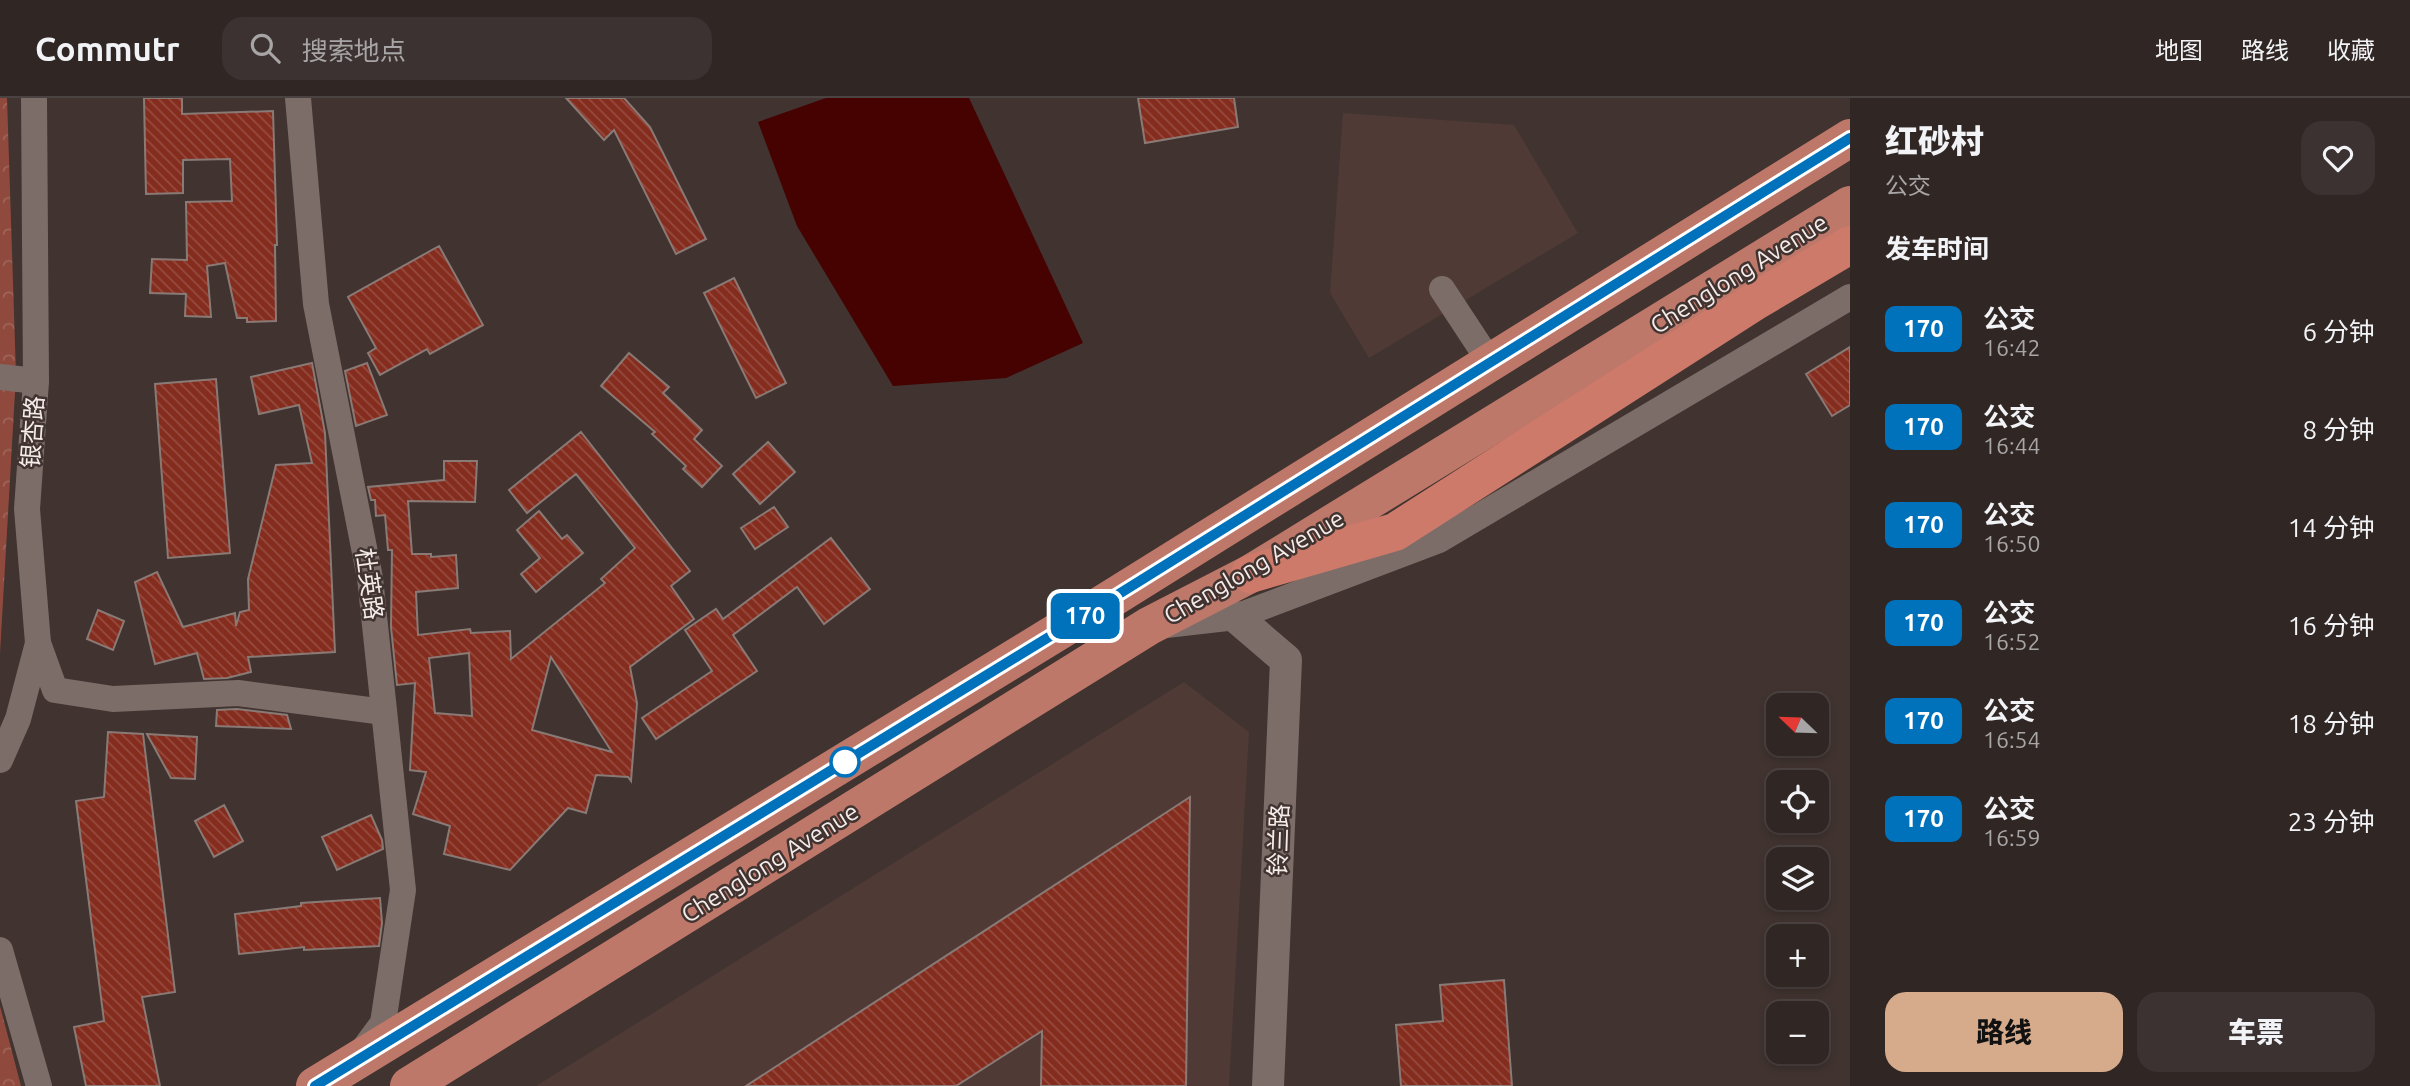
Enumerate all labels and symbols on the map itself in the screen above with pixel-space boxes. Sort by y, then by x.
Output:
street label: Chenglong Avenue [1645,208,1832,339]
street label: 银杏路 [17,395,48,469]
street label: Chenglong Avenue [1159,504,1349,629]
street label: 杜英路 [351,546,388,621]
line badge: 170 [1045,593,1125,639]
north arrow [1766,693,1829,756]
unlabelled marker [830,747,860,777]
street label: Chenglong Avenue [676,797,863,928]
street label: 铃兰路 [1264,804,1293,876]

